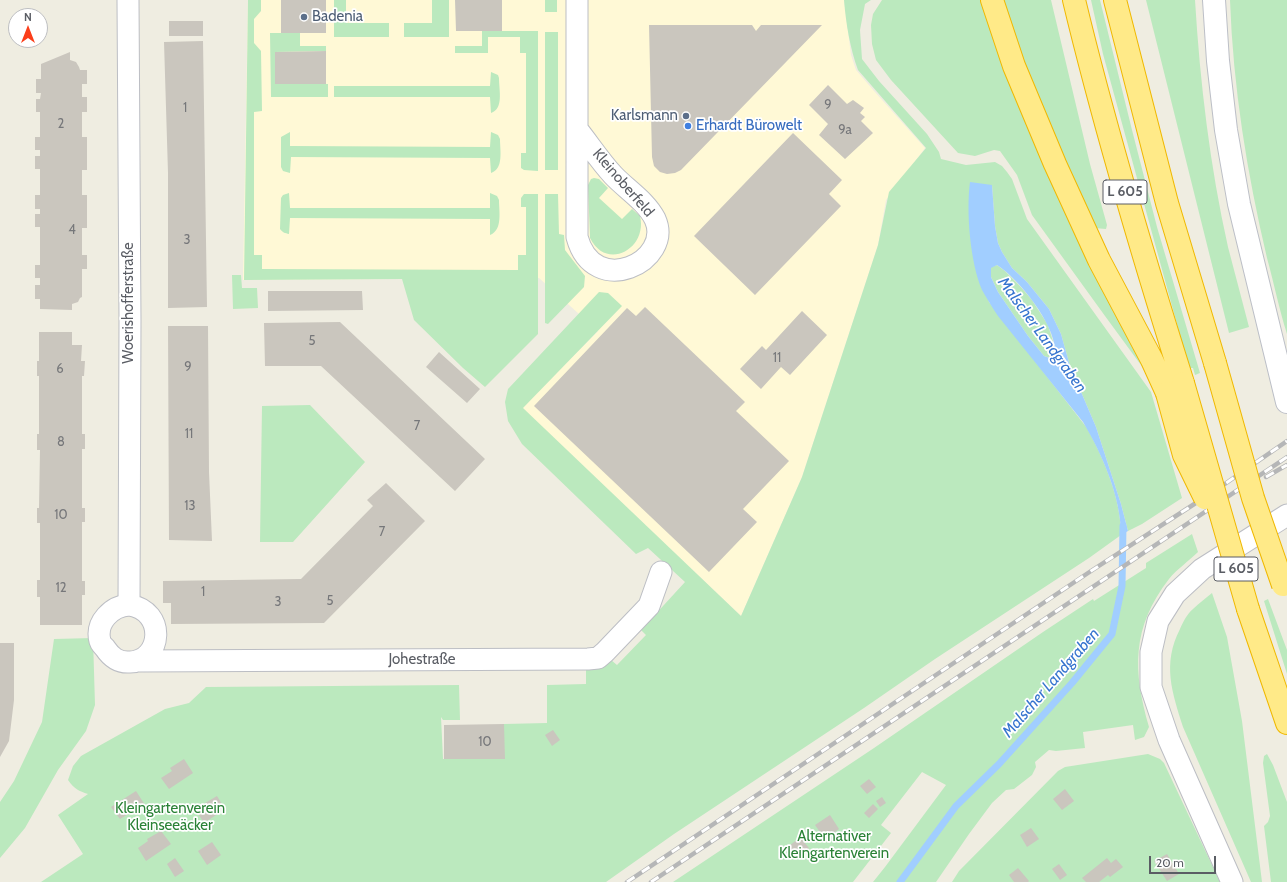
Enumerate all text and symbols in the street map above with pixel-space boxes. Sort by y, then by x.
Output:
north arrow [8,8,48,48]
place label: Badenia [312,8,363,26]
text: N [24,10,32,24]
marker: Badenia [299,12,309,22]
house number: 9 [824,97,832,113]
house number: 1 [183,100,187,116]
place label: Karlsmann [611,107,678,125]
marker: Karlsmann [681,111,691,121]
house number: 2 [58,116,64,132]
place label: Erhardt Bürowelt [696,117,802,135]
marker: Erhardt Bürowelt [683,121,693,131]
house number: 9a [838,122,852,138]
street label: Kleinoberfeld [588,145,658,221]
road number: L 605 [1103,180,1147,204]
house number: 4 [68,222,76,238]
house number: 3 [183,232,191,248]
street label: Woerishofferstraße [120,242,138,364]
water label: Malscher Landgraben [994,273,1090,397]
house number: 5 [308,333,316,349]
house number: 11 [773,350,781,366]
house number: 9 [184,359,192,375]
house number: 6 [56,361,64,377]
house number: 7 [414,418,420,434]
house number: 11 [185,426,193,442]
house number: 8 [57,434,65,450]
house number: 13 [184,498,196,514]
house number: 10 [54,507,68,523]
house number: 7 [379,524,385,540]
road number: L 605 [1214,557,1258,581]
house number: 12 [55,580,67,596]
house number: 1 [201,584,205,600]
house number: 5 [326,593,334,609]
house number: 3 [274,594,282,610]
water label: Malscher Landgraben [998,625,1104,741]
street label: Johestraße [388,651,456,669]
house number: 10 [478,734,492,750]
park label: Kleingartenverein Kleinseeäcker [115,800,225,835]
park label: Alternativer Kleingartenverein [779,828,889,863]
scale bar [1151,848,1218,874]
text: 20 m [1156,855,1184,870]

